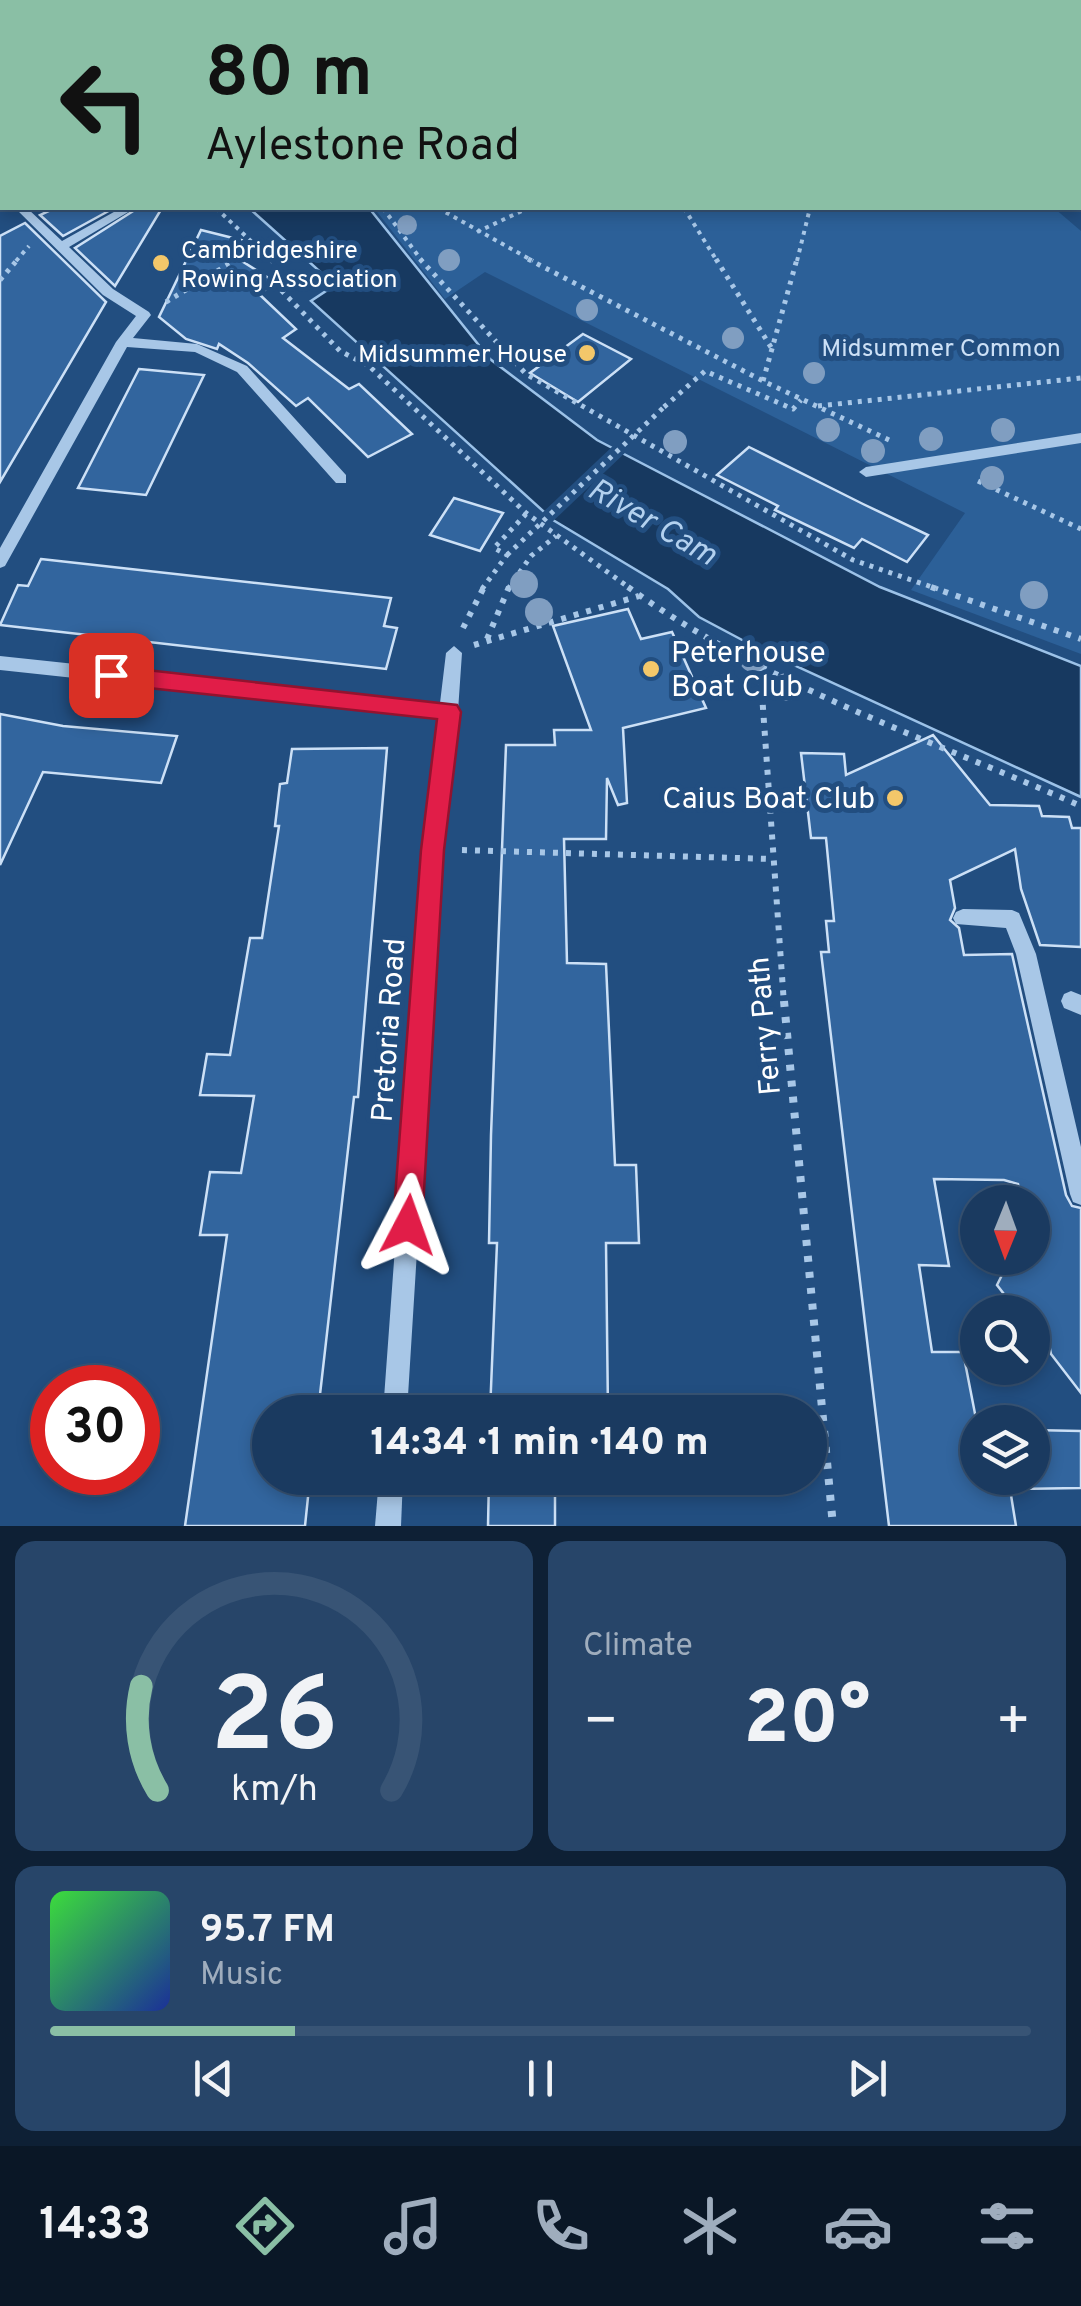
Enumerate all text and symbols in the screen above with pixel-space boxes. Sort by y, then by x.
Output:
text: 80 m [205,32,373,121]
icon: left [40,40,170,170]
text: Aylestone Road [205,119,520,176]
place label: Cambridgeshire Rowing Association [181,236,398,297]
marker: Cambridgeshire Rowing Association [150,252,172,274]
park label: Midsummer Common [821,334,1061,366]
place label: Midsummer House [358,340,567,372]
marker: Midsummer House [576,342,598,364]
water label: River Cam [580,471,723,577]
pin [69,633,154,718]
place label: Peterhouse Boat Club [671,636,826,707]
icon: arrive [84,648,139,703]
marker: Peterhouse Boat Club [640,658,662,680]
place label: Caius Boat Club [662,782,875,819]
marker: Caius Boat Club [884,787,906,809]
street label: Pretoria Road [366,937,415,1124]
street label: Ferry Path [742,955,791,1096]
position arrow [356,1173,460,1277]
north arrow [960,1185,1050,1275]
map controls [960,1185,1050,1495]
button: search [960,1295,1050,1385]
speed limit sign: 30 [30,1365,160,1495]
button: layers [960,1405,1050,1495]
text: 14:34 · 1 min · 140 m [370,1420,709,1469]
text: Climate [583,1627,693,1667]
text: 26 [210,1656,338,1788]
text: 20° [744,1675,870,1770]
text: − [583,1689,618,1759]
text: + [996,1689,1031,1759]
text: km/h [231,1768,317,1814]
text: 95.7 FM [200,1907,335,1956]
text: Music [200,1956,283,1996]
icon: previous [186,2051,241,2106]
icon: pause [513,2051,568,2106]
icon: next [840,2051,895,2106]
icon: directions [230,2191,300,2261]
icon: music [378,2191,448,2261]
icon: phone [526,2191,596,2261]
icon: climate [675,2191,745,2261]
icon: car [823,2191,893,2261]
icon: filters [972,2191,1042,2261]
text: 14:33 [39,2198,151,2255]

